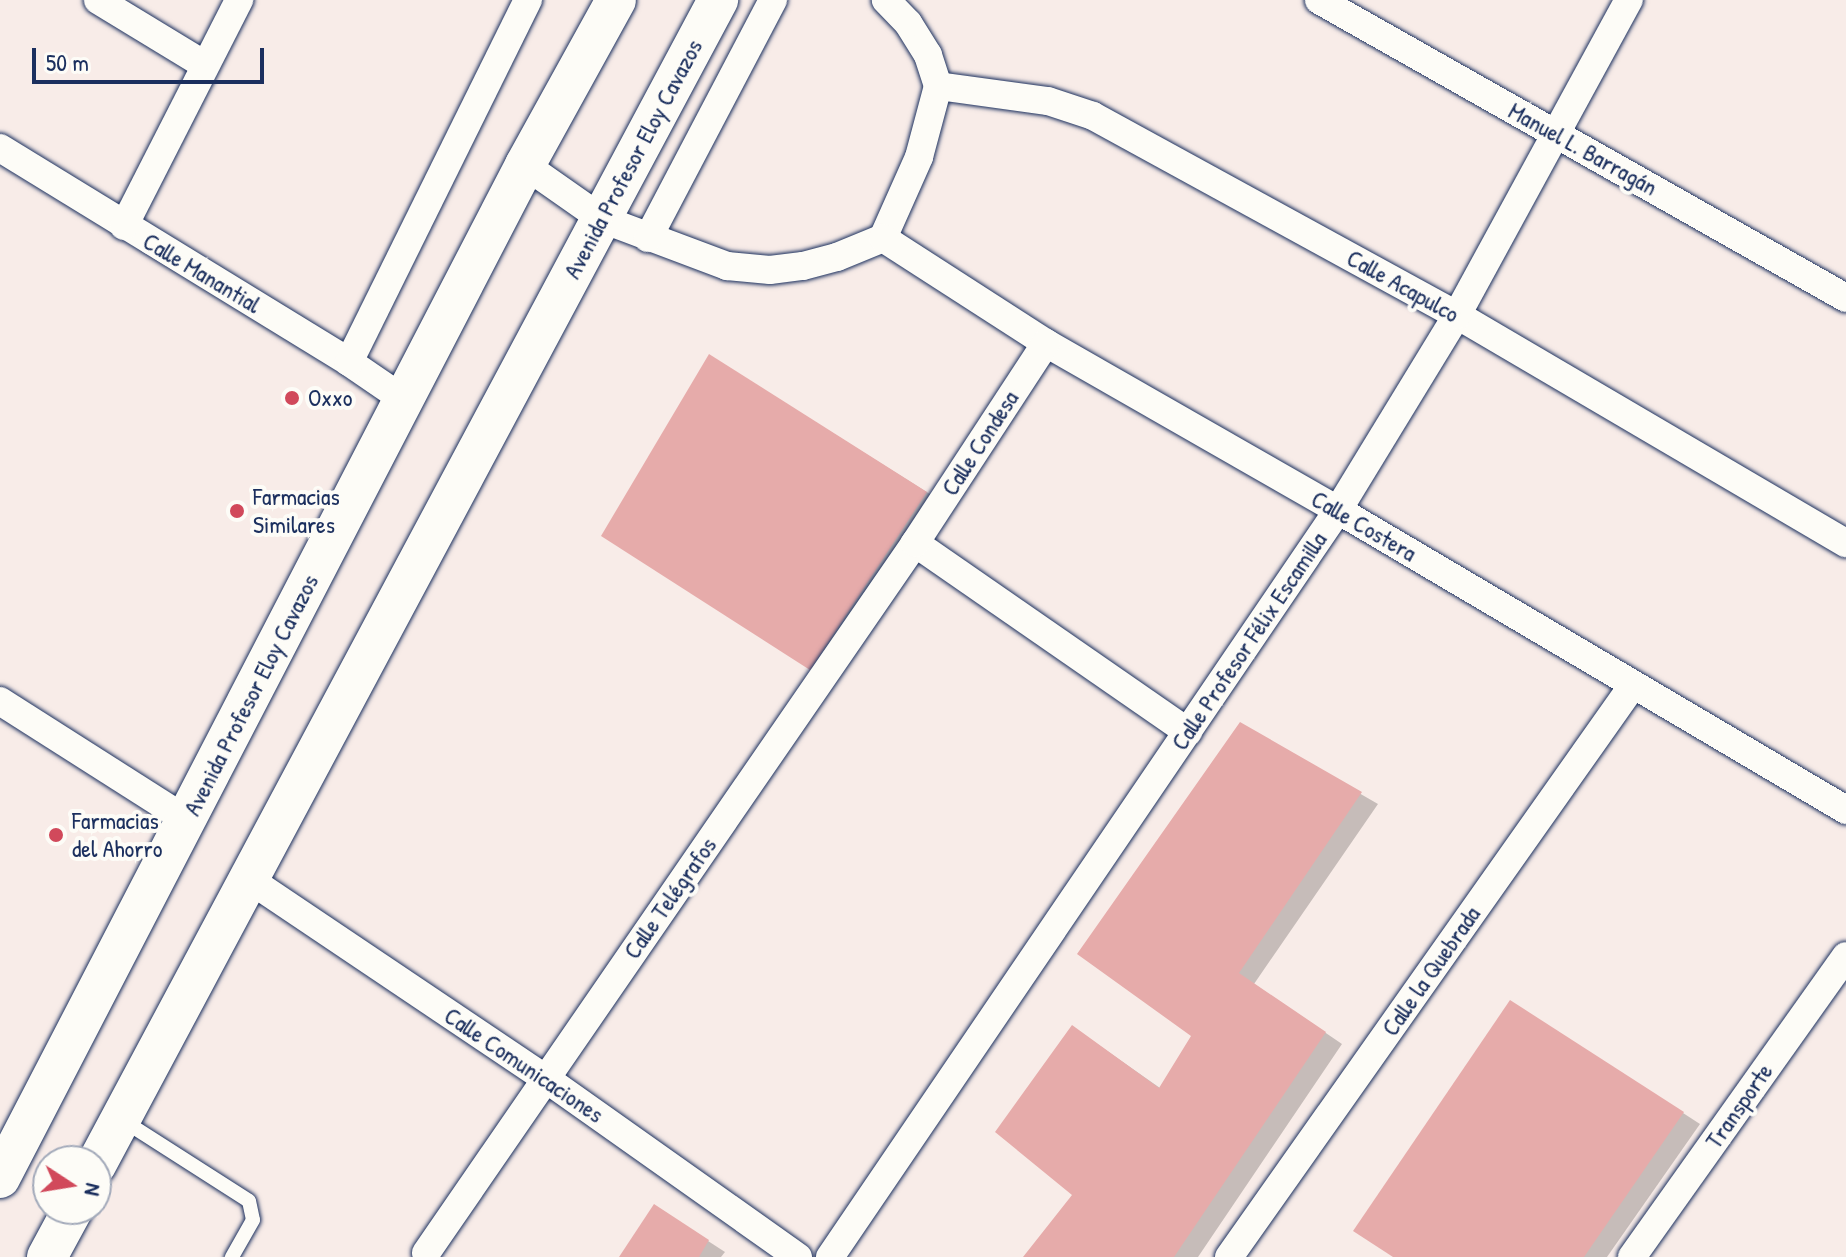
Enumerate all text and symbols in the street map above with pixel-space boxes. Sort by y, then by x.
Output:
scale bar [36,32,268,82]
street label: Avenida Profesor Eloy Cavazos [558,34,708,284]
text: 50 m [46,46,89,78]
street label: Manuel L. Barragán [1504,96,1662,202]
street label: Calle Manantial [138,227,266,319]
street label: Calle Acapulco [1342,243,1464,329]
place label: Oxxo [308,384,353,412]
street label: Calle Condesa [935,385,1025,501]
marker: Oxxo [283,389,301,407]
place label: Farmacias Similares [253,483,340,539]
street label: Calle Costera [1306,484,1422,568]
marker: Farmacias Similares [228,502,246,520]
street label: Calle Profesor Félix Escamilla [1165,526,1333,756]
street label: Avenida Profesor Eloy Cavazos [178,570,324,820]
place label: Farmacias del Ahorro [72,807,162,863]
marker: Farmacias del Ahorro [47,826,65,844]
street label: Calle Telégrafos [618,832,722,964]
street label: Calle la Quebrada [1376,901,1486,1041]
street label: Calle Comunicaciones [439,1001,609,1129]
street label: Transporte [1699,1058,1779,1154]
north arrow [32,1145,112,1225]
text: N [78,1181,109,1198]

